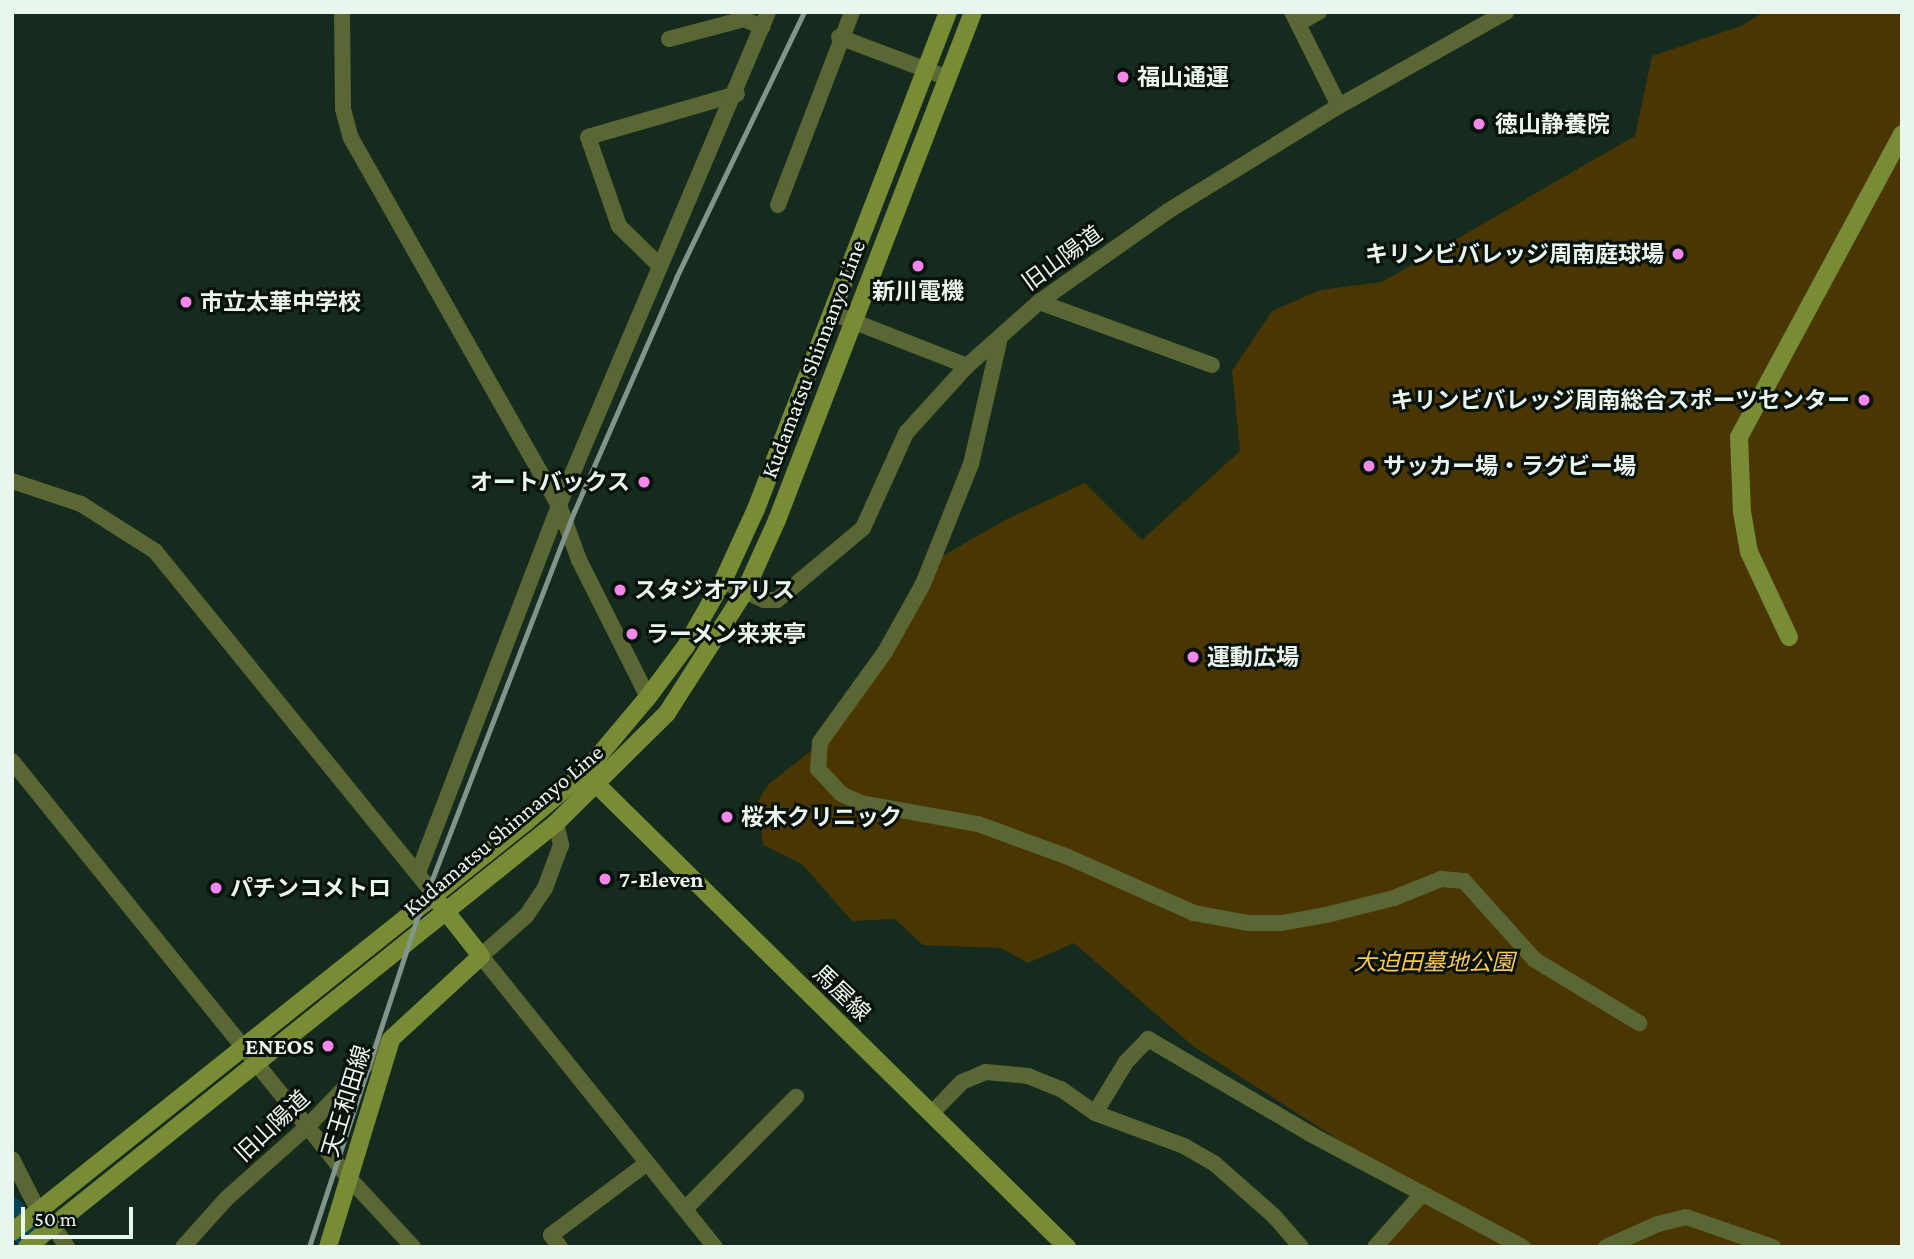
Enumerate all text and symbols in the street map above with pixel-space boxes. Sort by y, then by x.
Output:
place label: 福山通運 [1137,63,1229,91]
marker: 福山通運 [1115,69,1131,85]
place label: 徳山静養院 [1495,110,1610,138]
marker: 徳山静養院 [1469,114,1489,134]
street label: 旧山陽道 [1017,220,1107,296]
street label: Kudamatsu Shinnanyo Line [755,236,871,482]
place label: キリンビバレッジ周南庭球場 [1365,240,1664,268]
marker: キリンビバレッジ周南庭球場 [1670,246,1686,262]
marker: 新川電機 [910,258,926,274]
place label: 新川電機 [872,277,964,305]
place label: 市立太華中学校 [200,288,361,316]
marker: 市立太華中学校 [178,294,194,310]
place label: キリンビバレッジ周南総合スポーツセンター [1390,386,1850,414]
marker: キリンビバレッジ周南総合スポーツセンター [1856,392,1872,408]
place label: サッカー場・ラグビー場 [1383,452,1636,480]
marker: サッカー場・ラグビー場 [1361,458,1377,474]
place label: オートバックス [469,468,630,496]
marker: オートバックス [636,474,652,490]
place label: スタジオアリス [634,576,795,604]
marker: スタジオアリス [612,582,628,598]
place label: ラーメン来来亭 [646,620,807,648]
marker: ラーメン来来亭 [624,626,640,642]
place label: 運動広場 [1207,643,1299,671]
marker: 運動広場 [1185,649,1201,665]
street label: Kudamatsu Shinnanyo Line [397,738,609,922]
place label: 桜木クリニック [741,803,902,831]
marker: 桜木クリニック [719,809,735,825]
place label: 7-Eleven [619,865,704,893]
marker: 7-Eleven [597,871,613,887]
place label: パチンコメトロ [230,874,391,902]
marker: パチンコメトロ [208,880,224,896]
park label: 大迫田墓地公園 [1354,948,1514,976]
street label: 馬屋線 [808,959,876,1027]
place label: ENEOS [245,1032,314,1060]
marker: ENEOS [320,1038,336,1054]
street label: 天王和田線 [316,1042,376,1160]
street label: 旧山陽道 [229,1085,315,1167]
scale bar [24,1192,136,1236]
text: 50 m [34,1207,77,1231]

